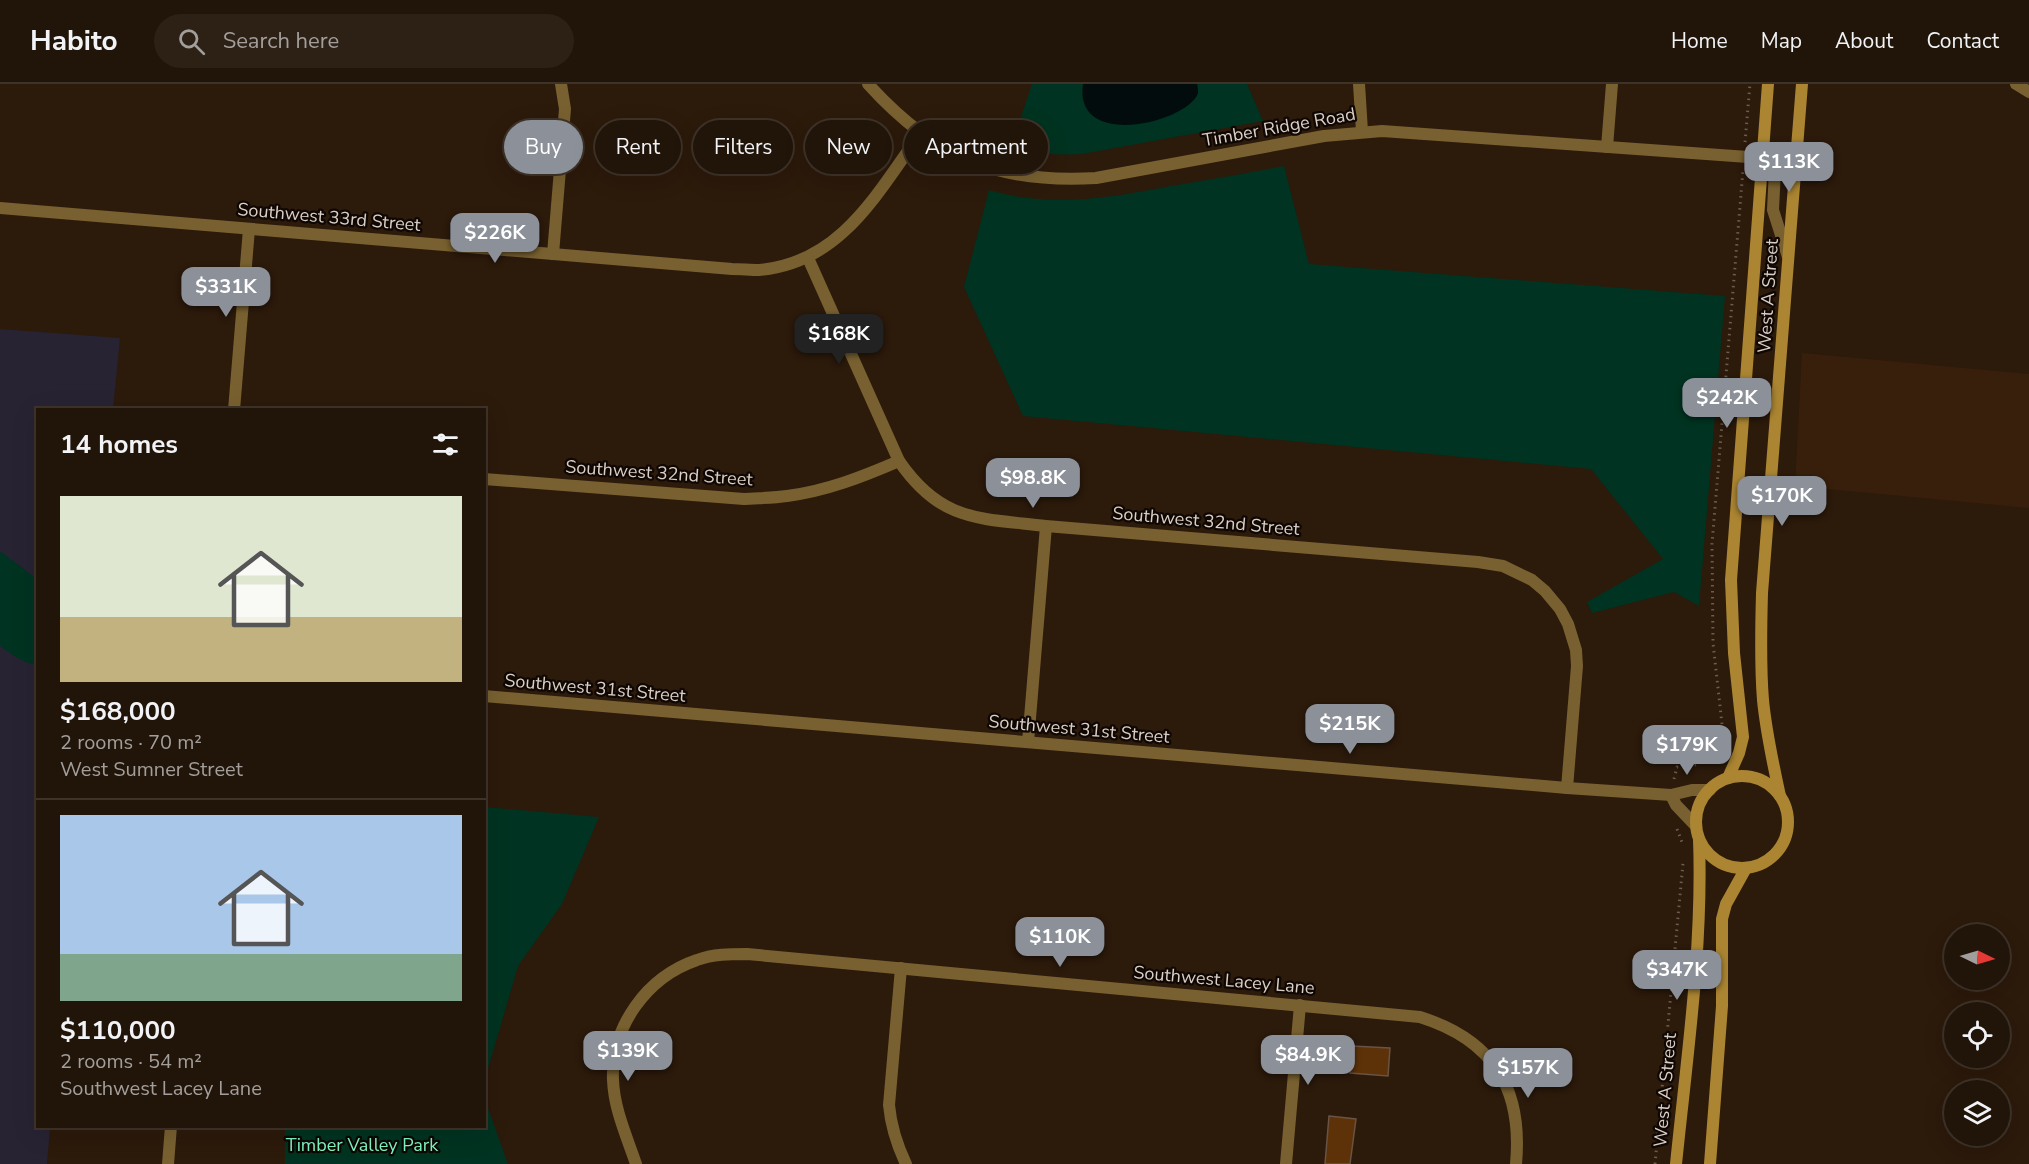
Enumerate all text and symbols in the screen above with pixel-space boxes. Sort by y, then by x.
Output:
search box [154,14,574,68]
text: Habito [30,22,118,60]
icon: search [175,25,208,58]
text: Search here [223,26,339,56]
text: Home [1671,27,1728,55]
text: Map [1761,27,1802,55]
text: About [1835,27,1893,55]
text: Contact [1926,27,1999,55]
street label: Timber Ridge Road [1201,102,1357,152]
chip: Buy [504,120,583,174]
chip: Rent [595,120,681,174]
chip: Filters [693,120,793,174]
chip: New [805,120,892,174]
chip: Apartment [904,120,1048,174]
pin: $113K [1747,142,1831,193]
text: $113K [1758,148,1820,175]
street label: Southwest 33rd Street [236,197,422,237]
pin: $226K [453,213,537,264]
text: $226K [464,219,526,246]
street label: West A Street [1752,237,1784,354]
pin: $331K [184,267,268,318]
text: $331K [195,273,257,300]
pin: $168K [797,314,881,365]
text: $168K [808,320,870,347]
pin: $242K [1685,378,1769,429]
text: $242K [1696,384,1758,411]
text: 14 homes [60,427,178,462]
icon: filters [429,428,462,461]
street label: Southwest 32nd Street [565,454,754,492]
pin: $98.8K [984,458,1082,509]
text: $98.8K [1000,464,1066,491]
pin: $170K [1740,476,1824,527]
text: $170K [1751,482,1813,509]
street label: Southwest 32nd Street [1111,501,1301,541]
icon: home [207,535,315,643]
street label: Southwest 31st Street [503,668,687,708]
text: $168,000 [60,694,176,729]
pin: $215K [1308,704,1392,755]
street label: Southwest 31st Street [987,709,1171,749]
text: $215K [1319,710,1381,737]
pin: $179K [1645,725,1729,776]
text: 2 rooms · 70 m² [60,729,202,756]
text: $179K [1656,731,1718,758]
text: West Sumner Street [60,756,243,783]
icon: home [207,854,315,962]
pin: $110K [1018,917,1102,968]
text: $110K [1029,923,1091,950]
north arrow [1944,924,2010,990]
map controls [1944,924,2010,1146]
pin: $347K [1635,950,1719,1001]
text: $347K [1646,956,1708,983]
street label: Southwest Lacey Lane [1132,960,1316,1000]
button: locate [1944,1002,2010,1068]
text: $110,000 [60,1013,176,1048]
pin: $139K [586,1031,670,1082]
street label: West A Street [1648,1031,1682,1148]
pin: $84.9K [1259,1035,1357,1086]
text: $139K [597,1037,659,1064]
text: $84.9K [1275,1041,1341,1068]
text: 2 rooms · 54 m² [60,1048,202,1075]
pin: $157K [1486,1048,1570,1099]
text: $157K [1497,1054,1559,1081]
text: Southwest Lacey Lane [60,1075,262,1102]
button: layers [1944,1080,2010,1146]
park label: Timber Valley Park [286,1133,439,1157]

